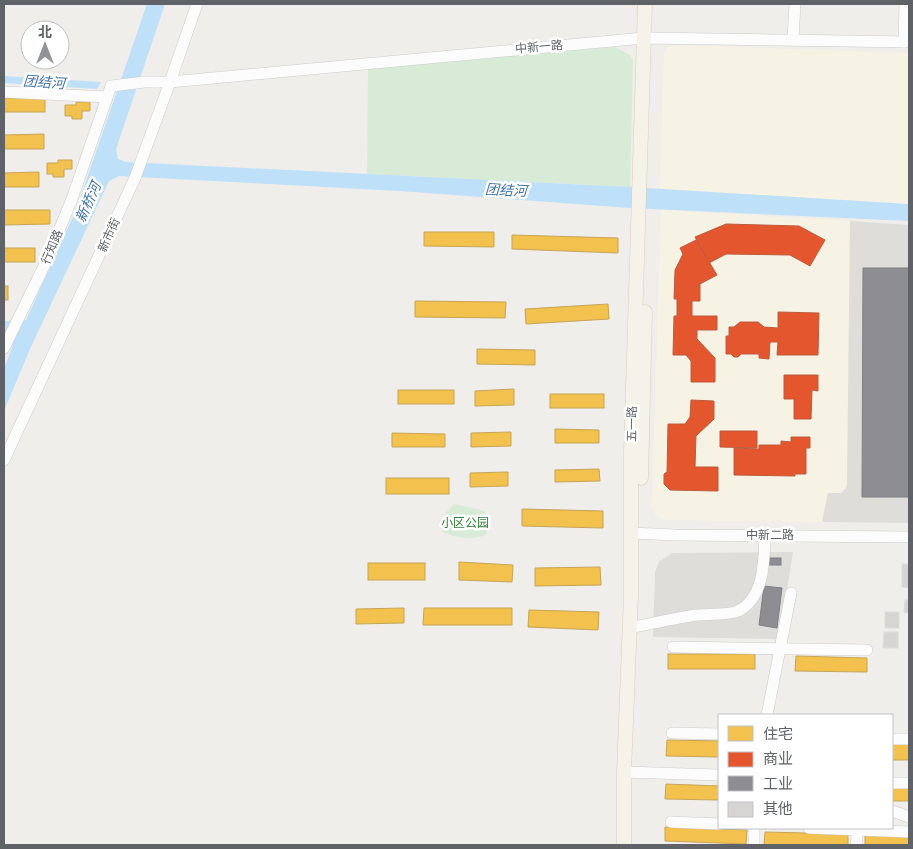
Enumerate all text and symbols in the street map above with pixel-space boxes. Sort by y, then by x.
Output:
north arrow [20,20,70,70]
text: 北 [38,23,52,41]
street label: 中新一路 [514,37,564,57]
water label: 团结河 [22,72,69,93]
water label: 新桥河 [71,176,106,225]
water label: 团结河 [485,180,530,200]
street label: 新市街 [94,215,124,255]
street label: 行知路 [38,227,66,267]
street label: 五一路 [624,406,640,442]
park label: 小区公园 [441,515,489,531]
street label: 中新二路 [746,527,794,543]
legend [718,714,893,829]
text: 住宅 [763,724,793,744]
text: 商业 [763,749,793,769]
text: 工业 [763,774,793,794]
text: 其他 [763,799,793,819]

